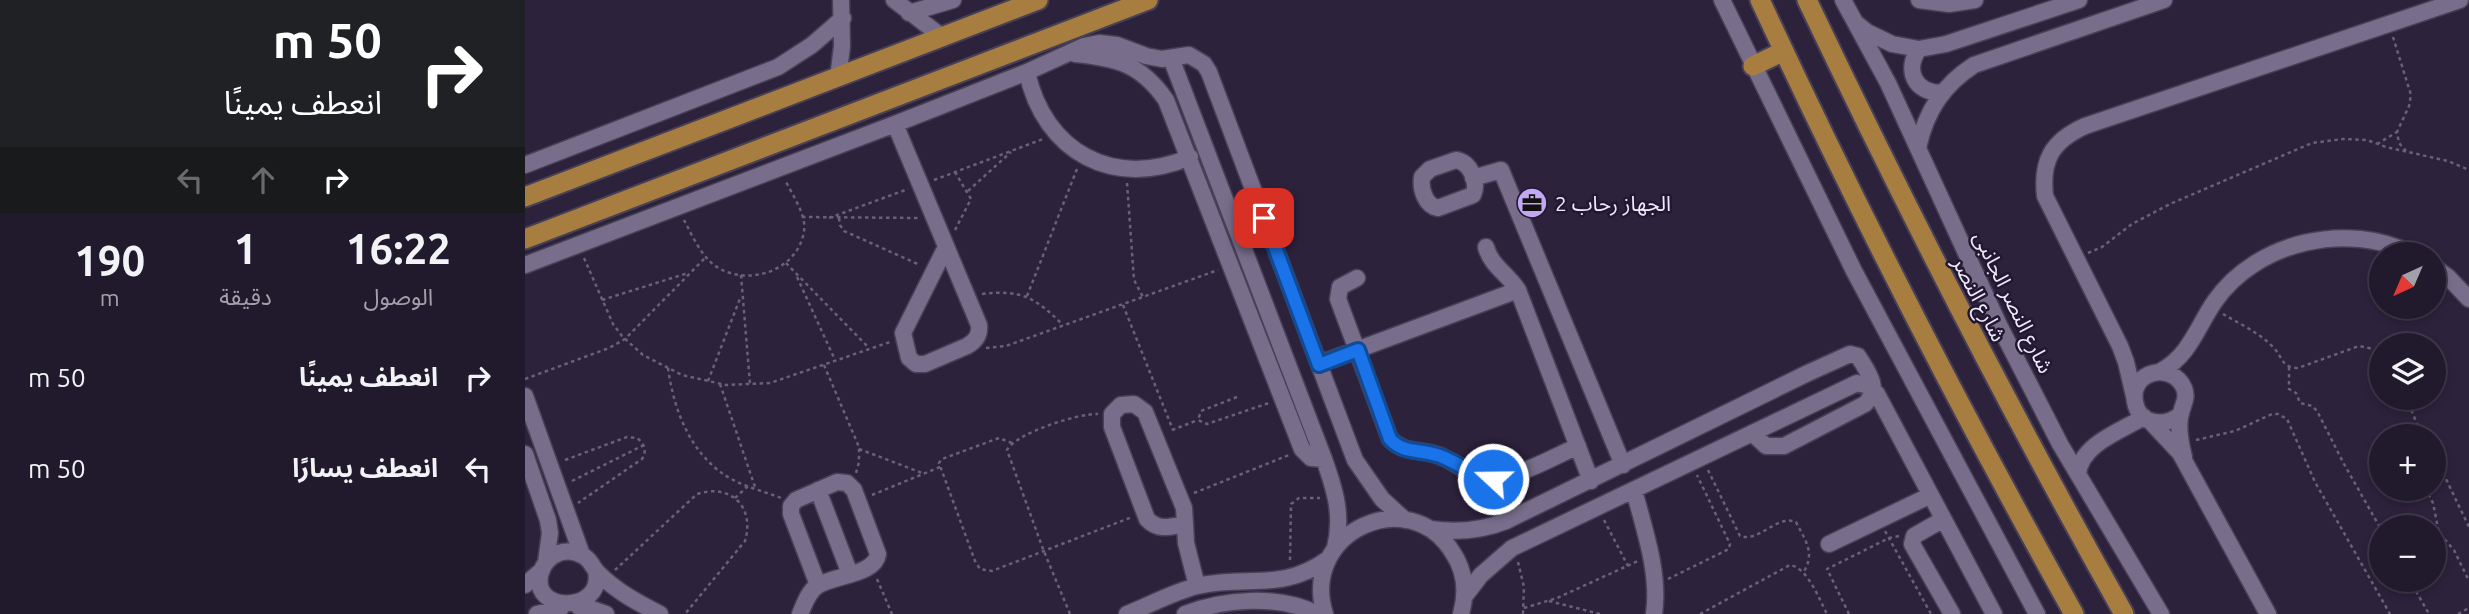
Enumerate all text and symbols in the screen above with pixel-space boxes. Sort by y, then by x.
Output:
text: 50 m [273,12,382,67]
icon: right [406,28,497,119]
text: انعطف يمينًا [224,84,382,120]
icon: left [171,161,209,199]
icon: ahead [244,161,282,199]
icon: right [317,161,355,199]
office icon: الجهاز رحاب 2 [1515,186,1549,220]
pin [1234,188,1294,248]
place label: الجهاز رحاب 2 [1555,191,1671,216]
icon: arrive [1245,199,1283,237]
text: 1 [234,225,257,272]
text: 16:22 [346,225,451,272]
street label: شارع النصر الجانبى [1966,227,2059,379]
text: 190 [74,237,145,284]
north arrow [2369,242,2447,318]
map controls [2369,242,2446,592]
street label: شارع النصر [1944,252,2011,347]
text: دقيقة [219,284,272,309]
text: الوصول [363,284,433,309]
text: m [100,285,120,310]
button: layers [2369,333,2446,410]
icon: right [459,359,497,397]
text: انعطف يمينًا [299,362,438,391]
text: 50 m [28,363,86,392]
button: + [2369,424,2446,501]
position arrow [1456,442,1530,516]
icon: left [459,450,497,488]
text: انعطف يسارًا [292,453,438,482]
text: 50 m [28,454,86,483]
button: − [2369,515,2446,592]

